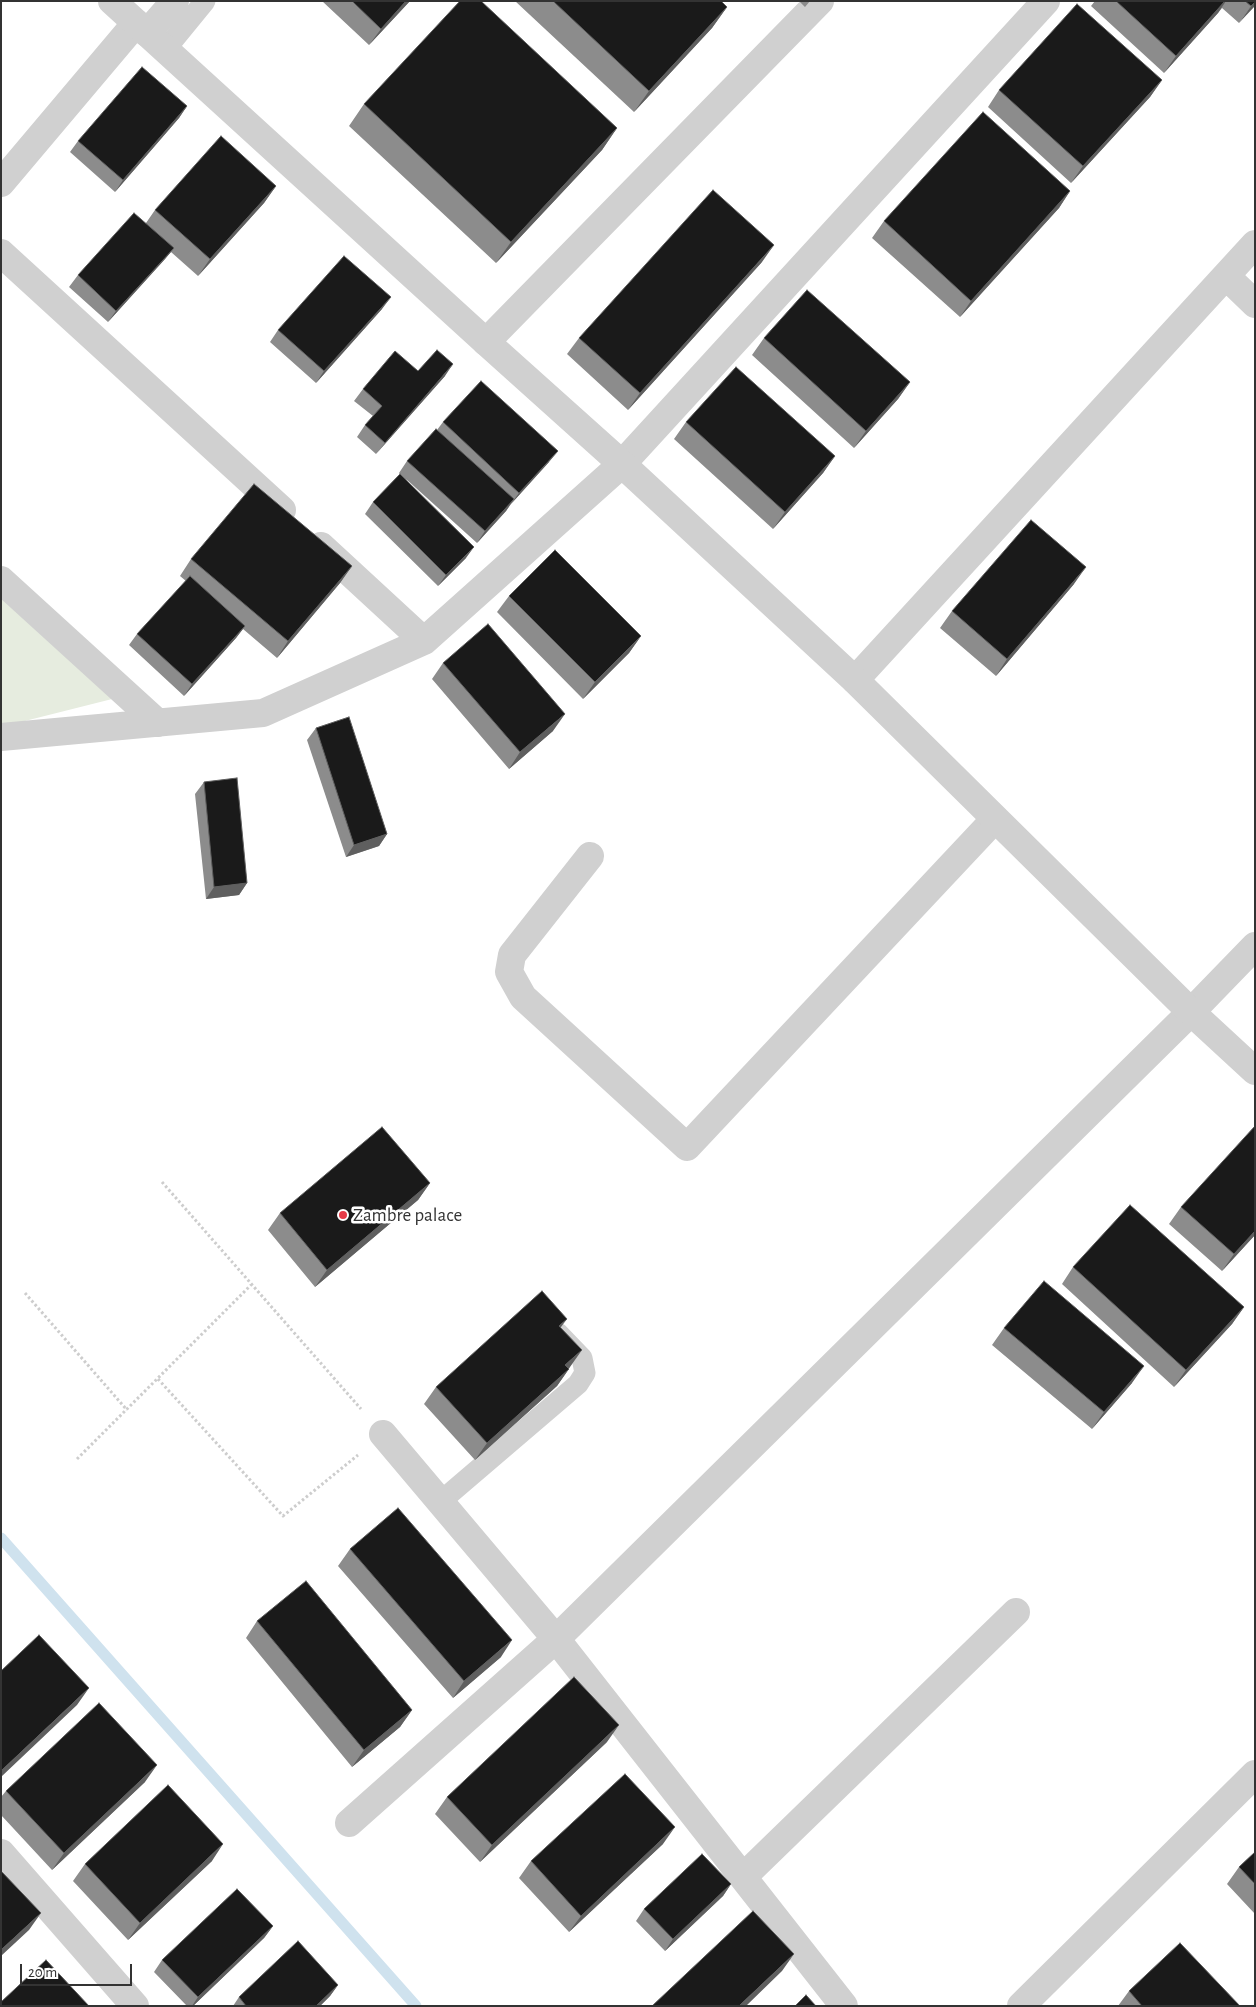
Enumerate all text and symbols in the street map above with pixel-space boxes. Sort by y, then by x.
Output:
place label: Zambre palace [353,1204,462,1226]
marker: Zambre palace [337,1209,349,1221]
scale bar [22,1954,135,1986]
text: 20 m [28,1965,57,1980]

